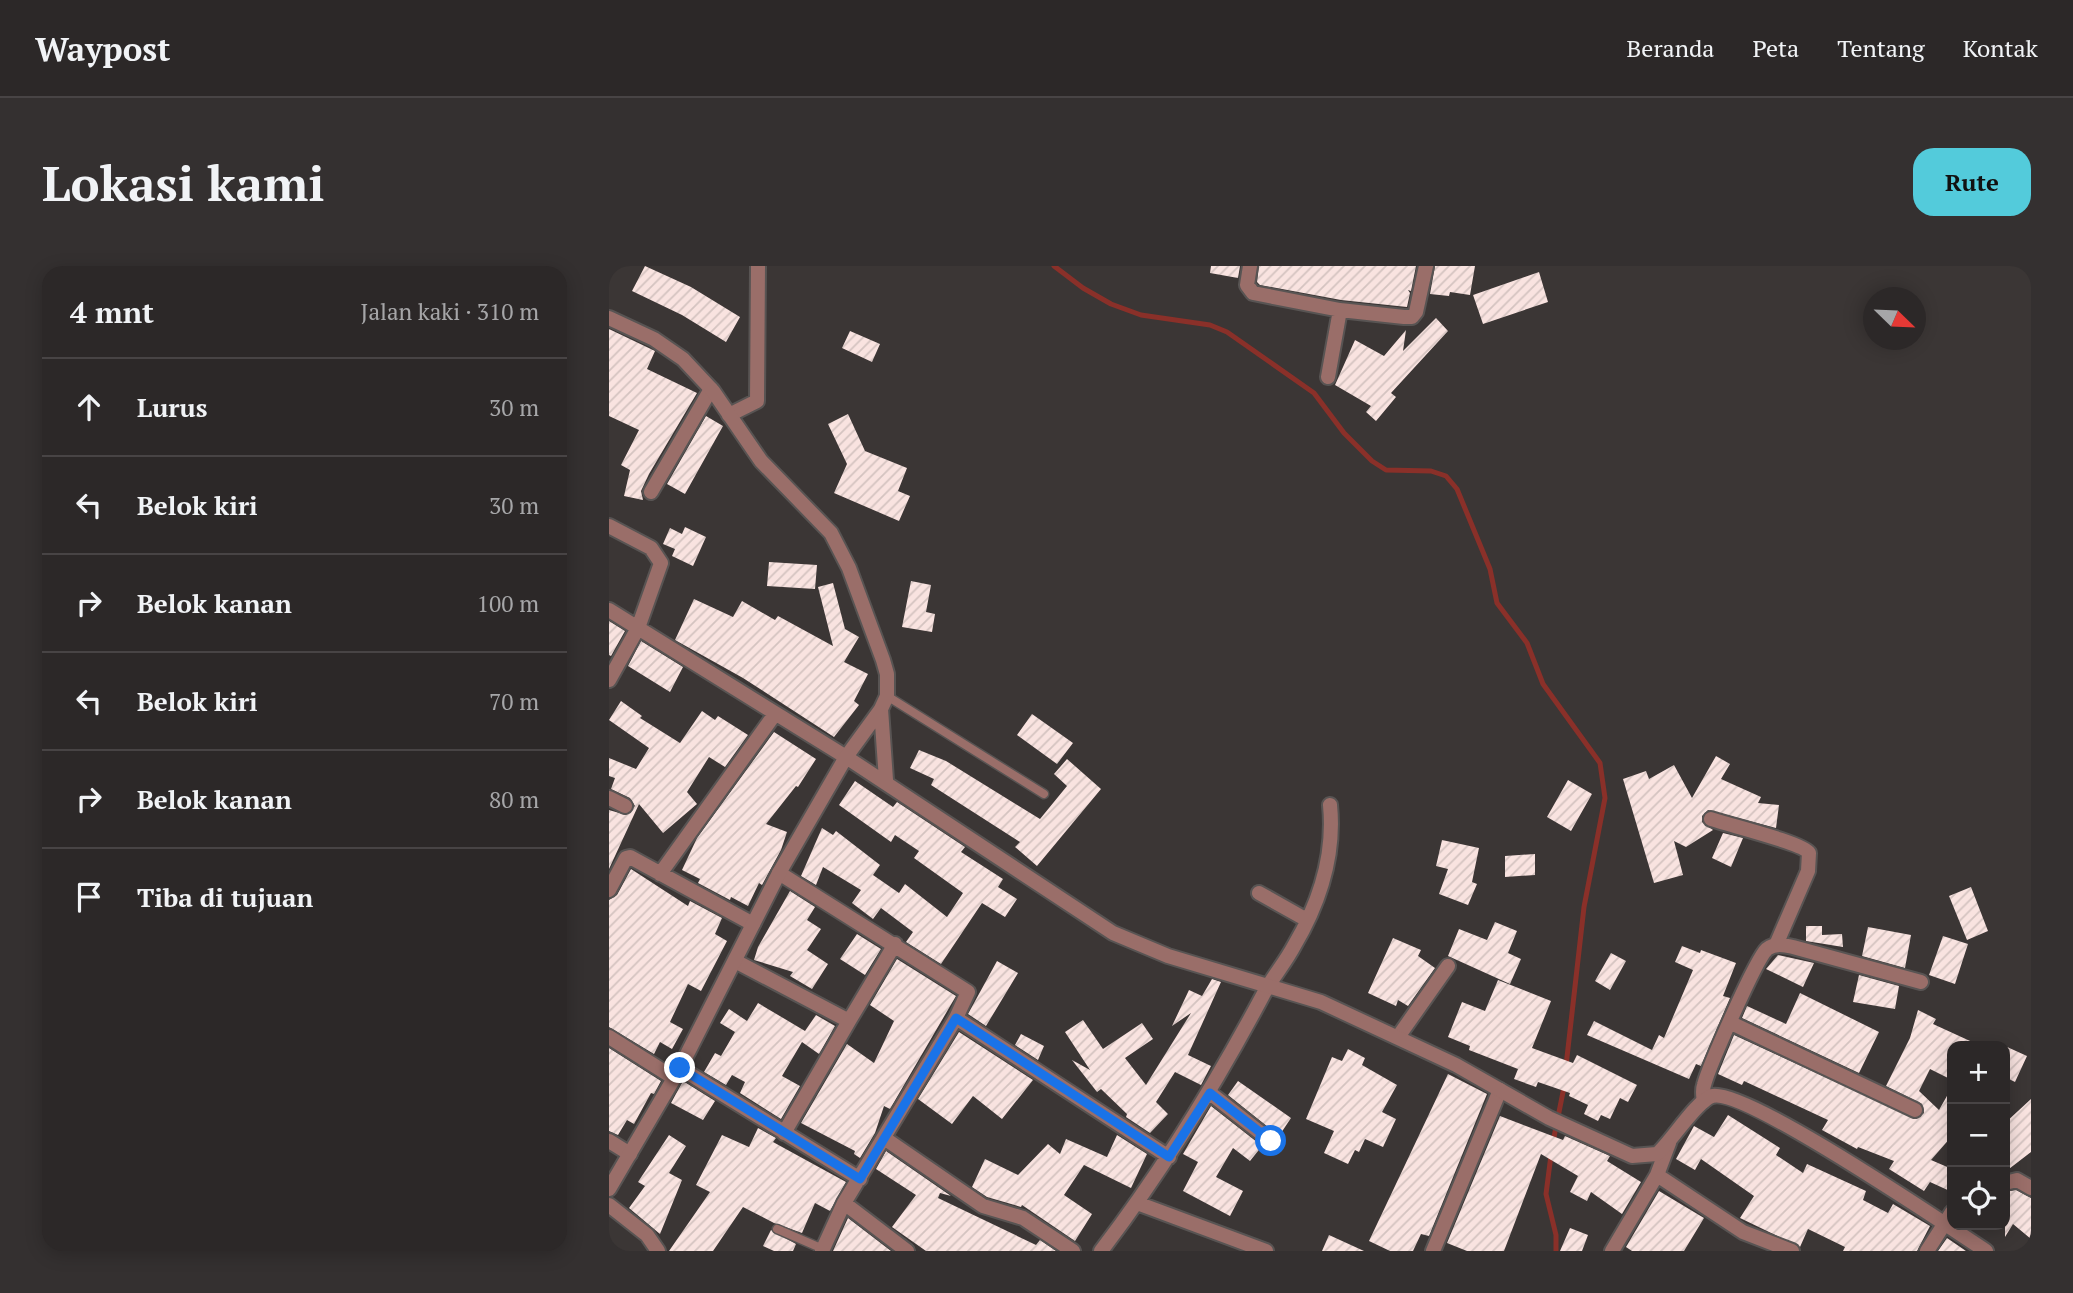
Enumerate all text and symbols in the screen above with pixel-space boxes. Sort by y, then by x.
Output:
text: Waypost [35,27,170,70]
text: Beranda [1627,32,1714,64]
text: Peta [1752,32,1799,64]
text: Tentang [1837,32,1925,64]
text: Kontak [1963,32,2038,64]
button: Rute [1913,148,2031,216]
text: Lokasi kami [42,150,325,215]
north arrow [1863,287,1926,350]
text: 4 mnt [70,292,154,332]
text: Jalan kaki · 310 m [361,296,539,327]
icon: ahead [70,388,108,426]
text: Lurus [137,390,207,424]
text: 30 m [489,392,539,423]
icon: left [70,486,108,524]
text: Belok kiri [137,488,258,522]
text: 30 m [489,490,539,521]
icon: right [70,584,108,622]
text: Belok kanan [137,586,292,620]
text: 100 m [477,588,539,619]
icon: left [70,682,108,720]
text: Belok kiri [137,684,258,718]
text: 70 m [489,686,539,717]
icon: right [70,780,108,818]
text: Belok kanan [137,782,292,816]
text: 80 m [489,784,539,815]
icon: arrive [70,878,108,916]
text: Tiba di tujuan [137,880,313,914]
map controls [1947,1041,2010,1230]
button: + [1947,1041,2010,1104]
route end [664,1052,695,1083]
button: − [1947,1104,2010,1167]
route start [1255,1125,1286,1156]
button: locate [1947,1167,2010,1230]

